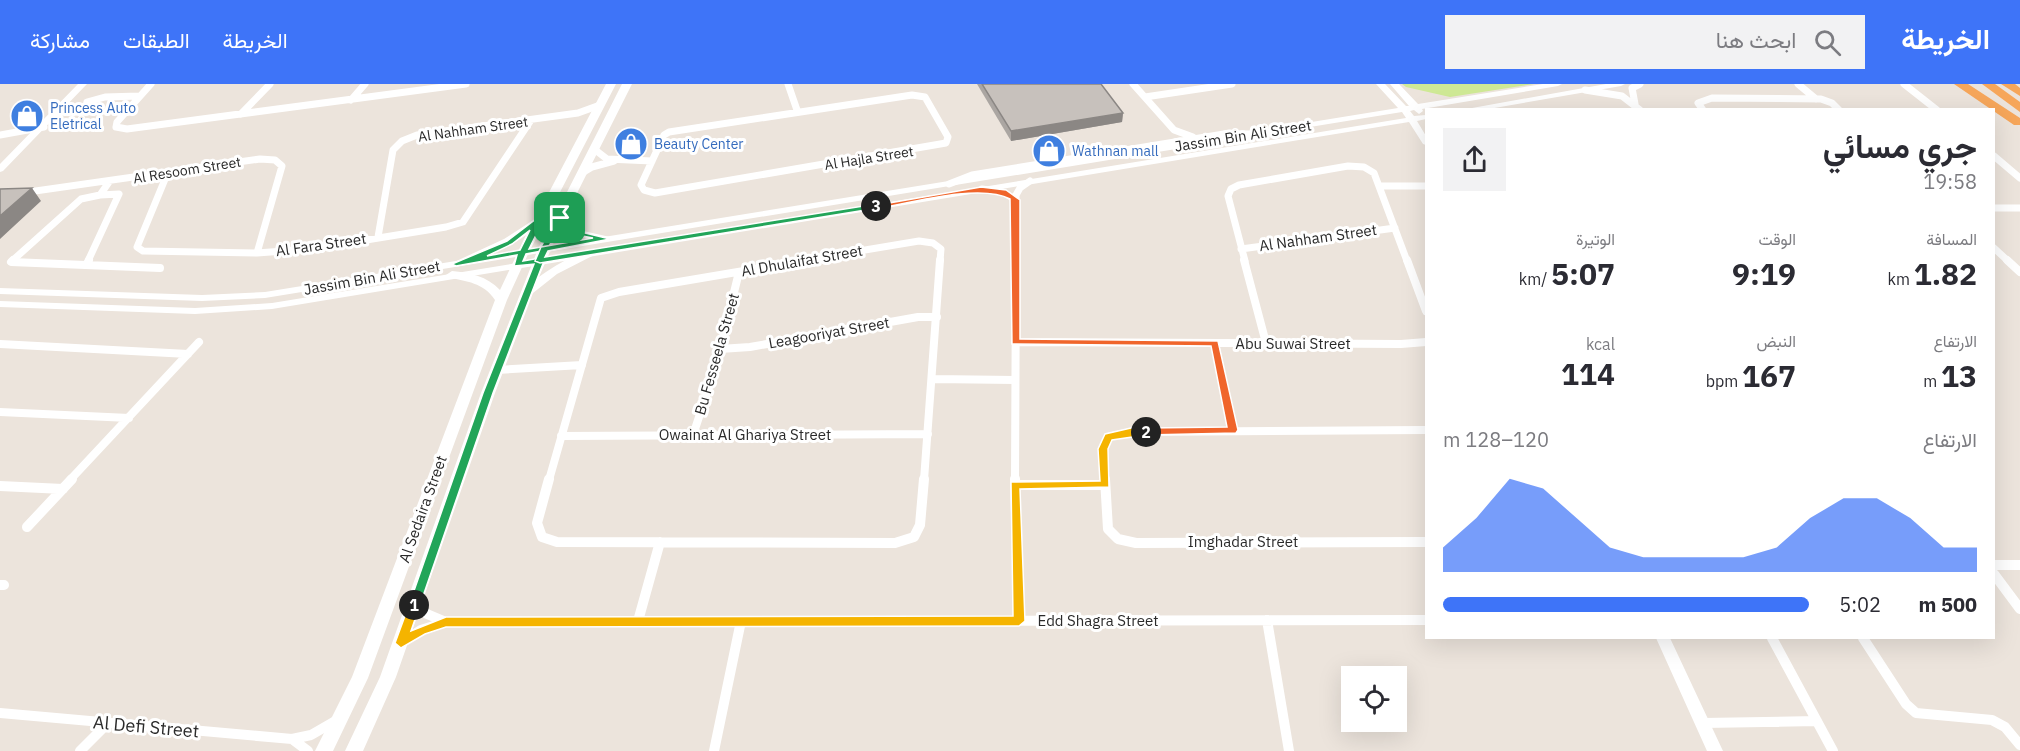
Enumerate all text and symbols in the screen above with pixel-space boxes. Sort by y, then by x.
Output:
search box [1445,15,1865,69]
text: الخريطة [1901,20,1990,57]
text: ابحث هنا [1716,25,1796,54]
text: مشاركة [30,26,90,54]
text: الطبقات [123,26,190,54]
text: الخريطة [223,26,288,54]
icon: search [1811,26,1844,59]
shop icon: Princess Auto Eletrical [9,98,45,134]
place label: Princess Auto Eletrical [50,99,136,133]
street label: Al Nahham Street [417,112,529,146]
street label: Jassim Bin Ali Street [1173,115,1313,156]
text: جري مسائي [1823,124,1977,167]
shop icon: Beauty Center [613,126,649,162]
button: share [1443,128,1506,191]
shop icon: Wathnan mall [1031,133,1067,169]
place label: Beauty Center [654,135,743,153]
street label: Al Hajla Street [823,142,915,174]
place label: Wathnan mall [1072,142,1159,160]
street label: Al Resoom Street [132,153,242,187]
text: 19:58 [1923,168,1977,195]
pin: 3 [861,191,891,221]
pin [534,192,585,243]
text: 3 [871,196,881,216]
icon: arrive [543,201,576,234]
street label: Al Nahham Street [1258,220,1378,255]
street label: Al Fara Street [274,229,367,260]
text: الوتيرة [1576,229,1615,249]
text: الوقت [1758,229,1796,249]
text: المسافة [1926,229,1977,249]
street label: Al Dhulaifat Street [740,240,864,281]
text: 5:07 [1551,254,1615,293]
text: 9:19 [1732,254,1796,293]
text: 1.82 [1914,254,1977,293]
street label: Jassim Bin Ali Street [302,256,442,299]
text: /km [1519,269,1551,289]
text: km [1888,269,1914,289]
street label: Bu Fesseela Street [690,291,743,417]
street label: Leagooriyat Street [767,312,891,353]
text: النبض [1756,331,1796,351]
text: الارتفاع [1934,331,1977,351]
street label: Abu Suwai Street [1235,334,1351,353]
text: kcal [1586,334,1615,354]
text: 114 [1561,354,1615,393]
text: 167 [1742,356,1796,395]
text: 13 [1941,356,1977,395]
text: bpm [1706,371,1742,391]
text: m [1923,371,1941,391]
pin: 2 [1131,417,1161,447]
text: 2 [1141,422,1151,442]
street label: Owainat Al Ghariya Street [659,425,831,444]
text: 120–128 m [1443,426,1549,453]
text: الارتفاع [1923,426,1977,453]
street label: Al Sedaira Street [394,453,451,565]
street label: Imghadar Street [1188,532,1298,551]
pin: 1 [399,590,429,620]
text: 5:02 [1839,591,1881,618]
text: 500 m [1918,591,1977,618]
text: 1 [409,595,419,615]
street label: Edd Shagra Street [1038,611,1158,630]
map controls [1341,666,1407,732]
button: locate [1341,666,1407,732]
street label: Al Defi Street [92,710,200,743]

